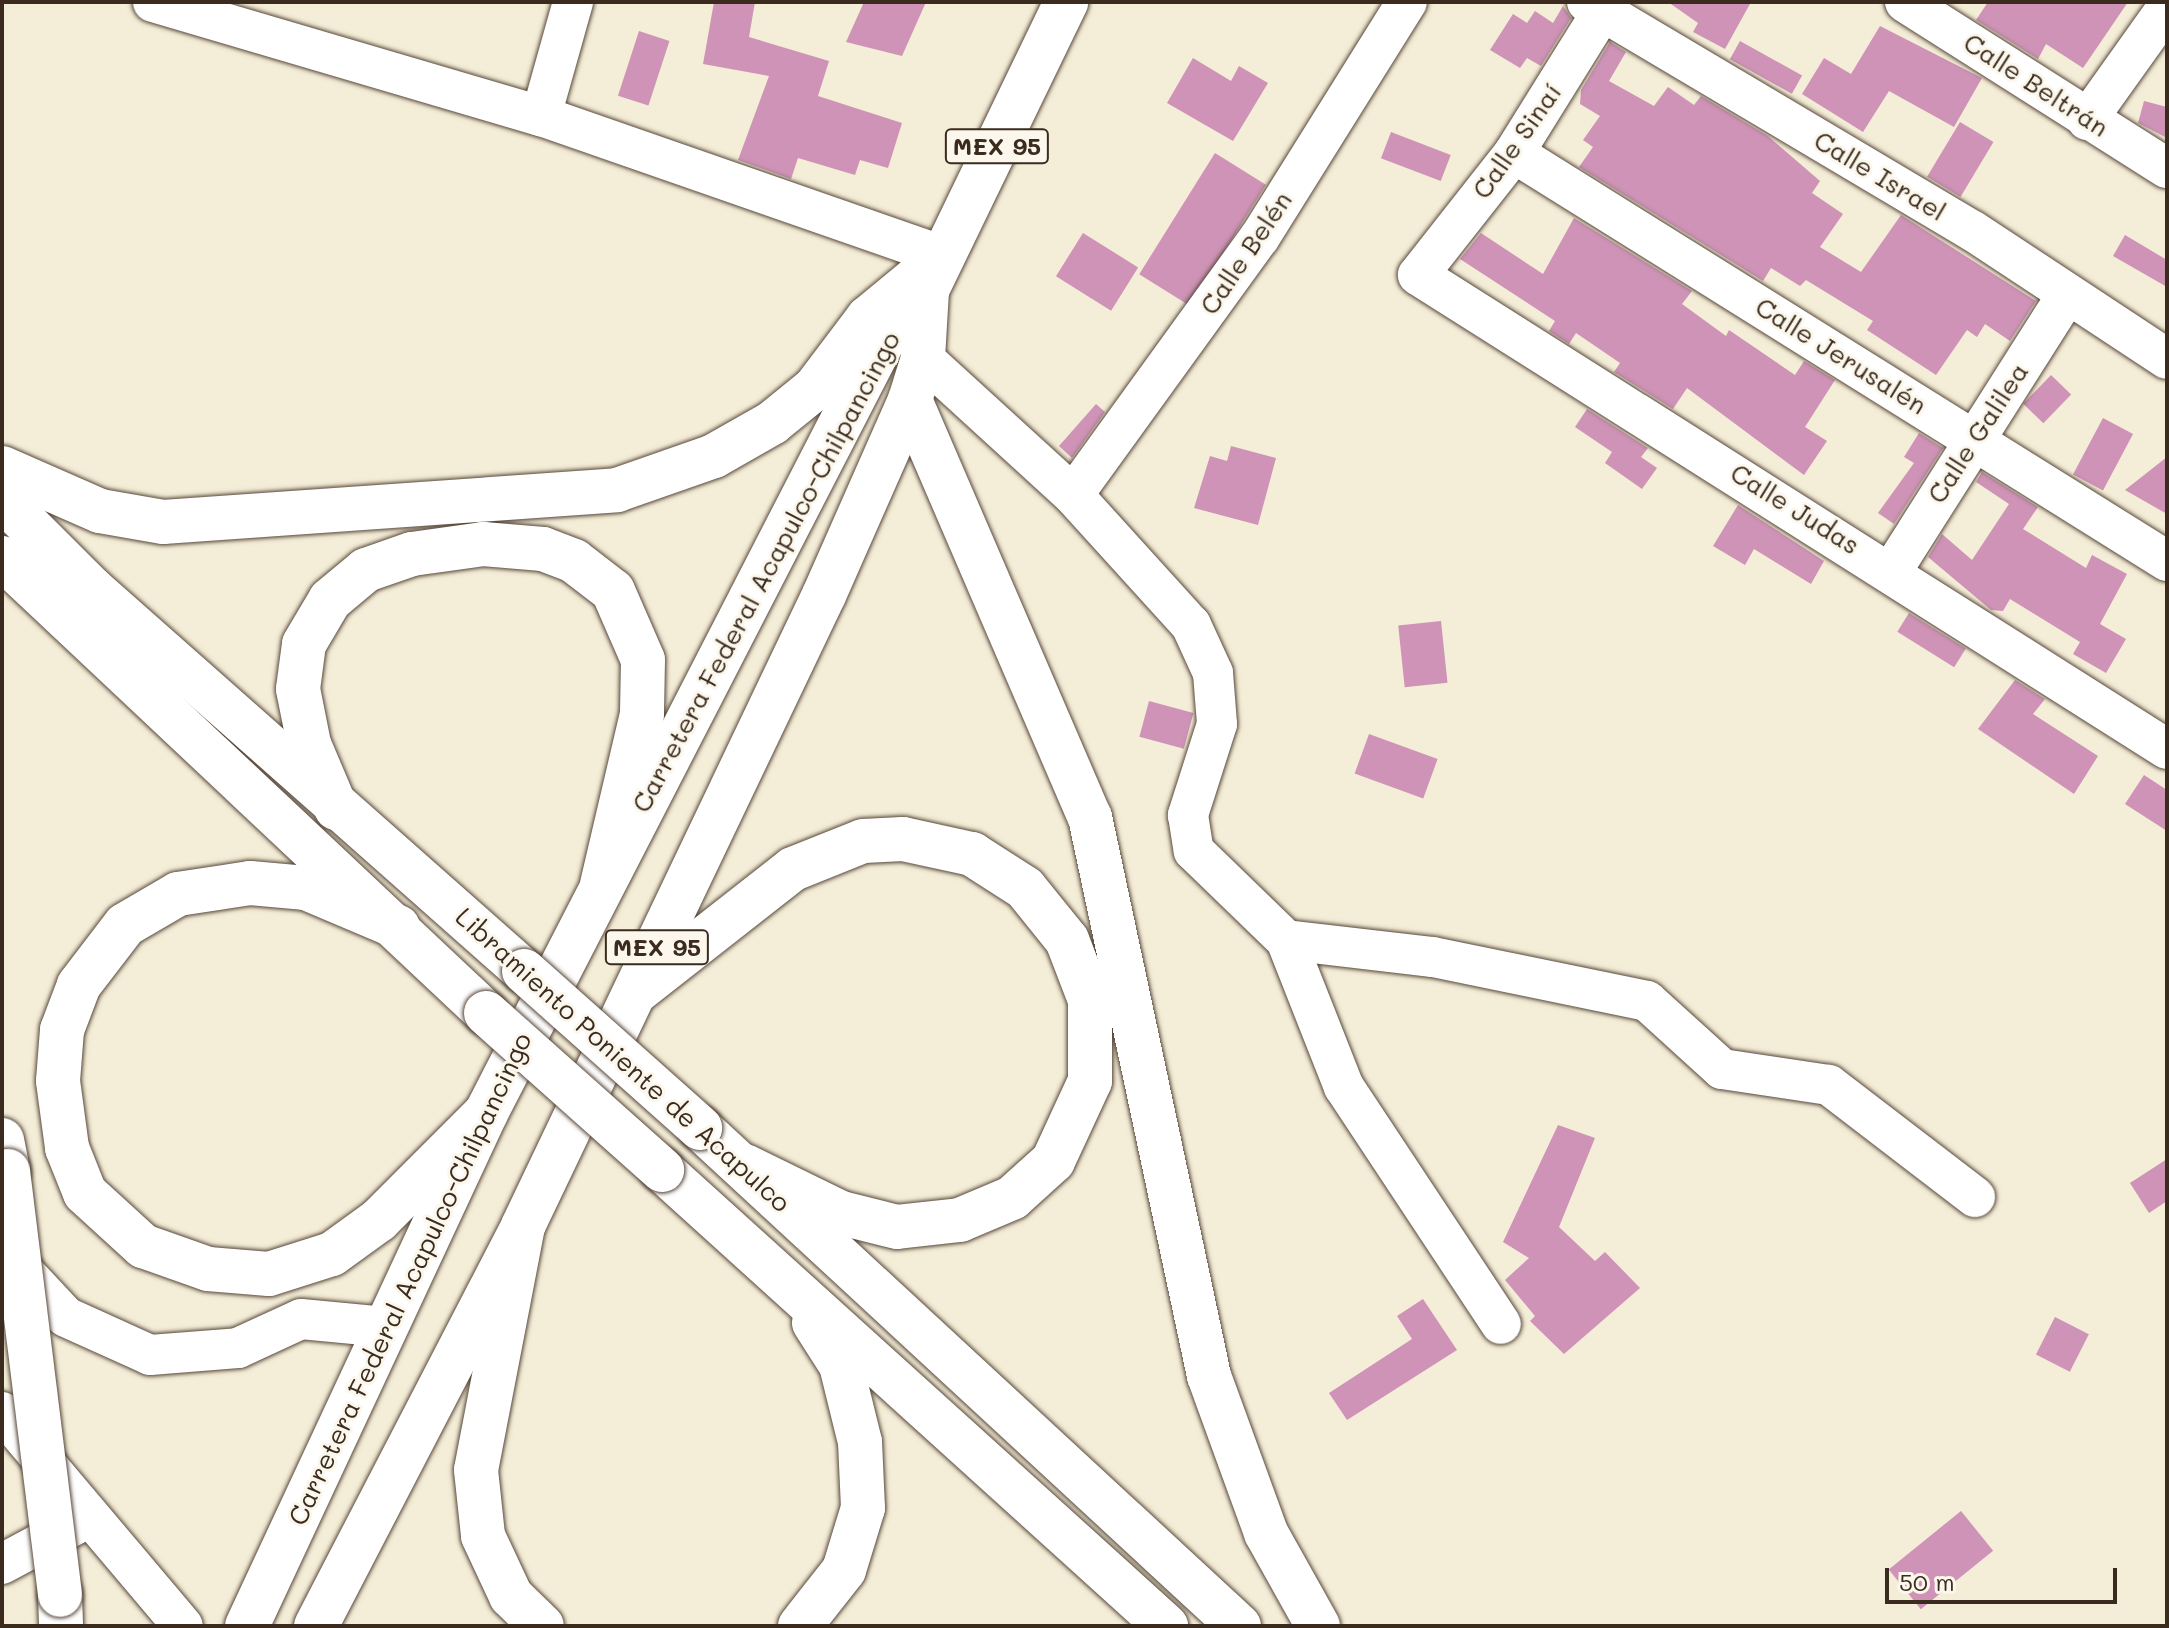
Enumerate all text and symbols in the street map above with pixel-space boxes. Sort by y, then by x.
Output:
street label: Calle Beltrán [1958,27,2114,143]
street label: Calle Sinaí [1466,77,1568,205]
street label: Calle Israel [1808,124,1952,228]
road number: MEX 95 [943,126,1051,166]
street label: Calle Belén [1194,186,1298,320]
street label: Calle Jerusalén [1750,291,1932,421]
street label: Carretera Federal Acapulco-Chilpancingo [626,326,906,818]
street label: Calle Galilea [1921,357,2035,509]
street label: Calle Judas [1725,457,1865,561]
street label: Libramiento Poniente de Acapulco [449,901,797,1219]
road number: MEX 95 [603,927,711,967]
street label: Carretera Federal Acapulco-Chilpancingo [282,1028,538,1530]
scale bar [1889,1552,2121,1602]
text: 50 m [1899,1566,1955,1597]

